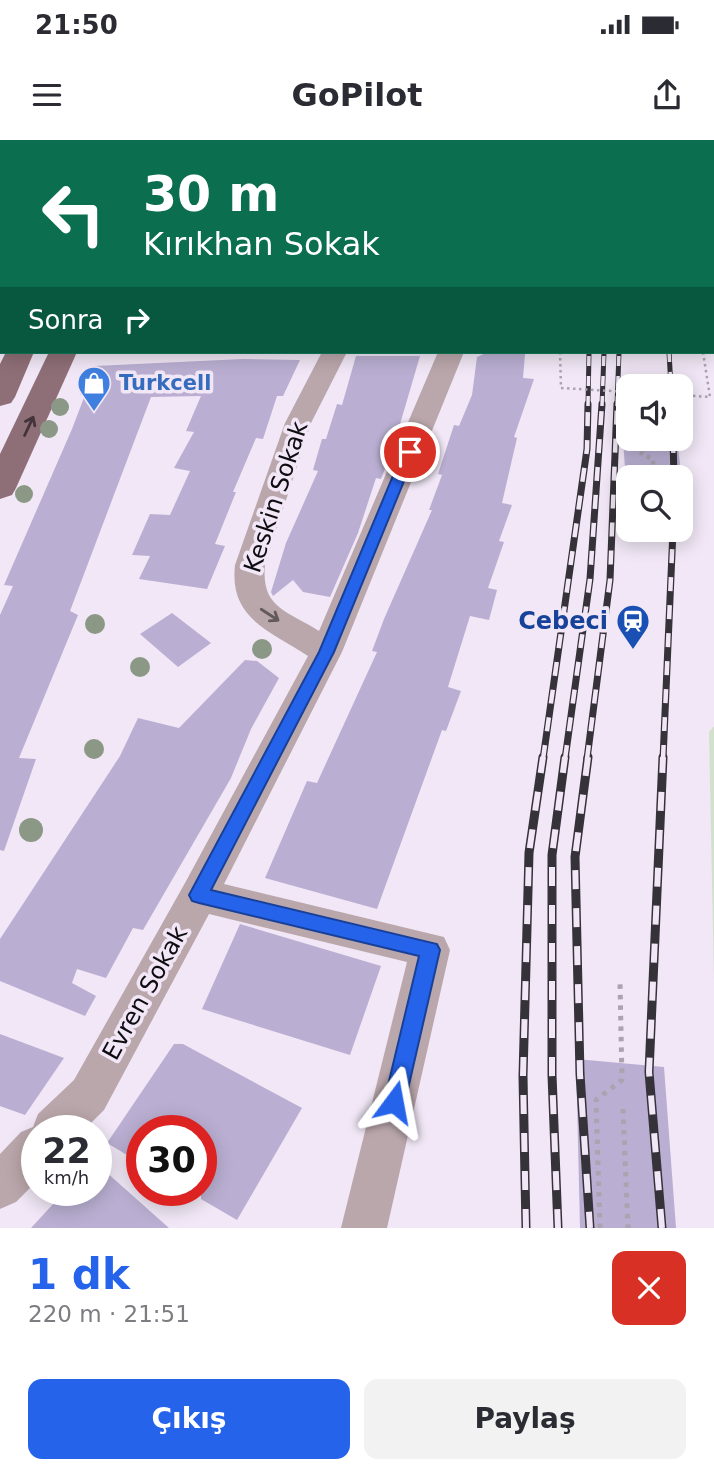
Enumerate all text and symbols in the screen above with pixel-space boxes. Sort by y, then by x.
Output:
text: 21:50 [35,10,118,40]
icon: menu [28,76,66,114]
text: GoPilot [292,76,422,114]
icon: share [648,76,686,114]
text: 30 m [143,166,279,223]
icon: left [28,168,119,259]
text: Kırıkhan Sokak [143,225,380,263]
icon: right [118,301,156,339]
text: Sonra [28,305,104,335]
shop icon: Turkcell [75,364,113,413]
place label: Turkcell [119,371,211,395]
map controls [616,374,693,542]
button: sound [616,374,693,451]
one-way arrow [23,416,36,437]
street label: Keskin Sokak [238,418,314,576]
pin [380,422,440,482]
icon: arrive [391,433,429,471]
button: search [616,465,693,542]
station icon: Cebeci [614,602,652,651]
one-way arrow [260,607,279,622]
place label: Cebeci [518,607,608,635]
street label: Evren Sokak [97,921,193,1065]
position arrow [357,1065,431,1139]
speed limit sign: 30 [126,1115,217,1206]
text: 22 [42,1131,91,1171]
text: km/h [44,1167,89,1188]
text: 1 dk [28,1250,130,1299]
button: close [612,1251,686,1325]
text: 220 m · 21:51 [28,1301,190,1327]
button: Çıkış [28,1379,350,1459]
button: Paylaş [364,1379,686,1459]

